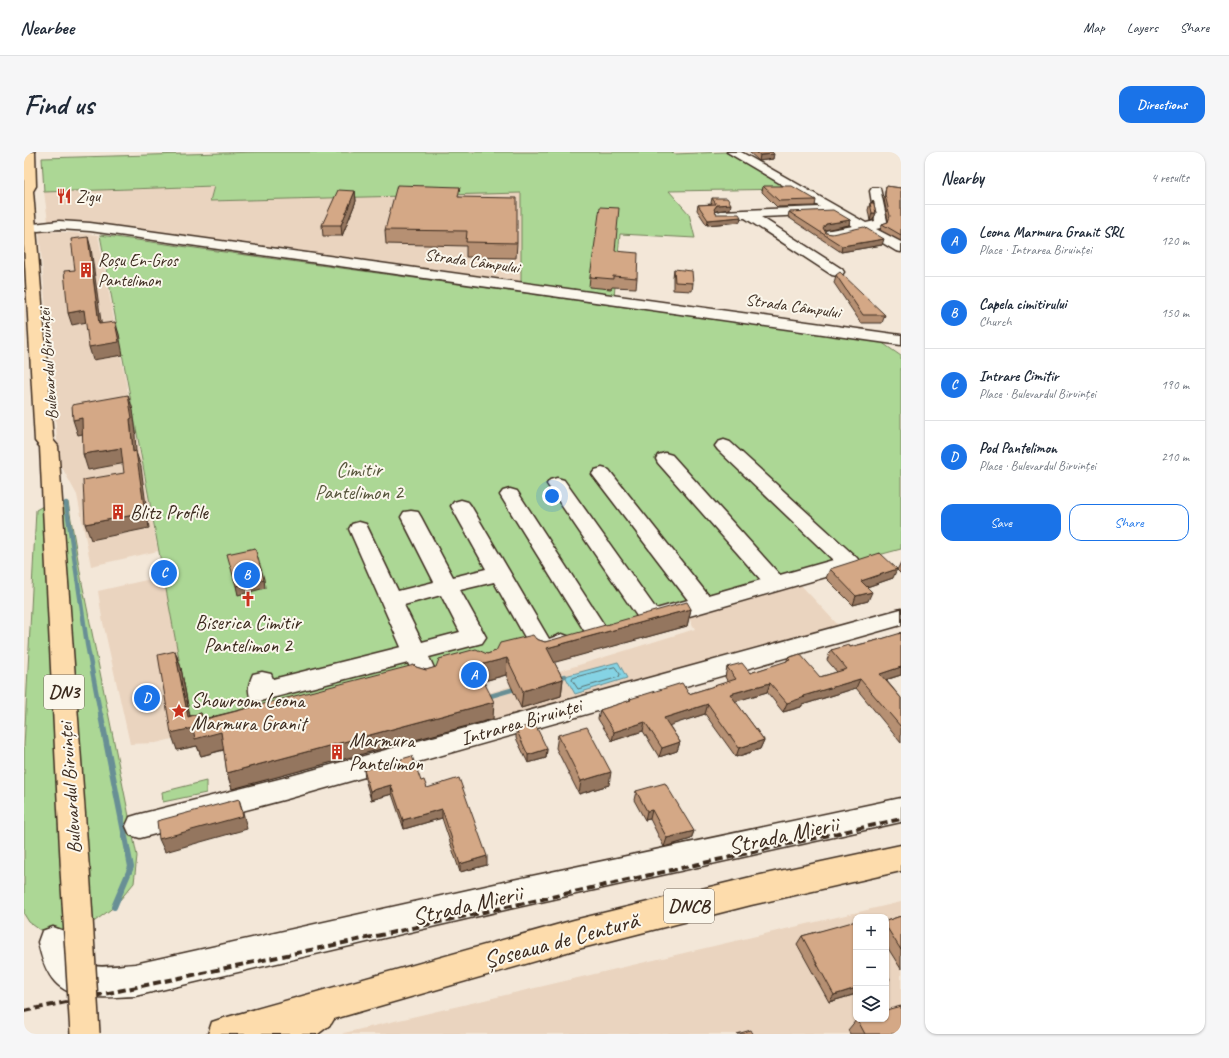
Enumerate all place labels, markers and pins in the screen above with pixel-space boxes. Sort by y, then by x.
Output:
place label: Zigu [76,186,102,207]
restaurant icon: Zigu [55,187,73,205]
place label: Roșu En-Gros Pantelimon [98,250,179,291]
building icon: Roșu En-Gros Pantelimon [77,261,95,279]
place label: Blitz Profile [130,500,209,525]
building icon: Blitz Profile [109,503,127,521]
pin: C [151,558,177,588]
pin: B [234,560,260,590]
church icon: Biserica Cimitir Pantelimon 2 [239,590,257,608]
place label: Biserica Cimitir Pantelimon 2 [195,610,302,658]
pin: A [461,660,487,690]
pin: D [134,683,160,713]
place label: Showroom Leona Marmura Granit [191,688,310,736]
place icon: Showroom Leona Marmura Granit [170,702,188,720]
place label: Marmura Pantelimon [349,728,424,776]
building icon: Marmura Pantelimon [328,743,346,761]

